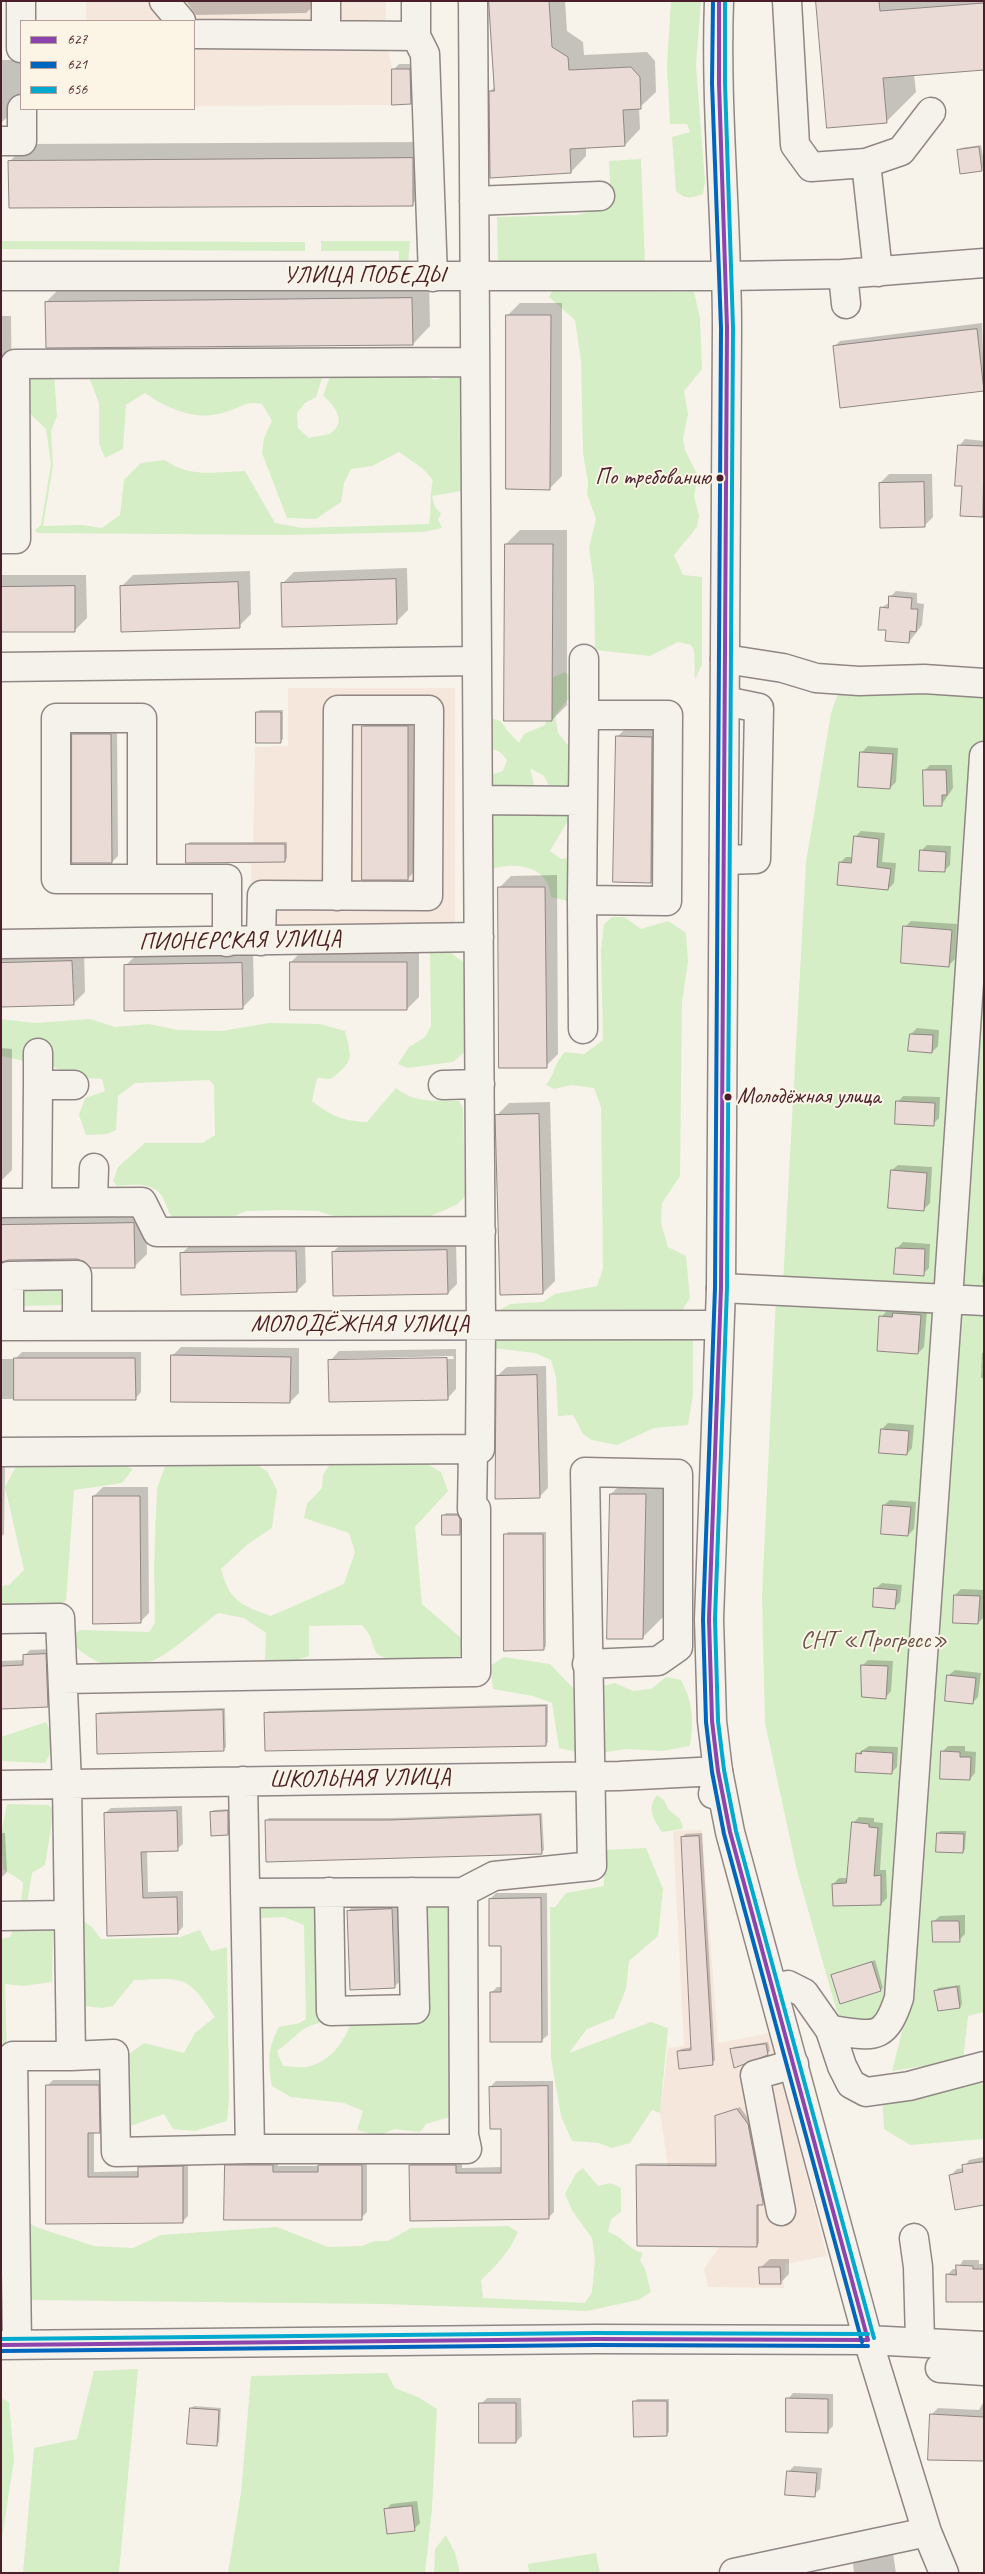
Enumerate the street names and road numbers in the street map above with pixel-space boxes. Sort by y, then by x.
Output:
street label: УЛИЦА ПОБЕДЫ [283,262,445,290]
street label: ПИОНЕРСКАЯ УЛИЦА [139,925,341,957]
street label: МОЛОДЁЖНАЯ УЛИЦА [251,1311,469,1339]
street label: ШКОЛЬНАЯ УЛИЦА [269,1763,451,1795]

